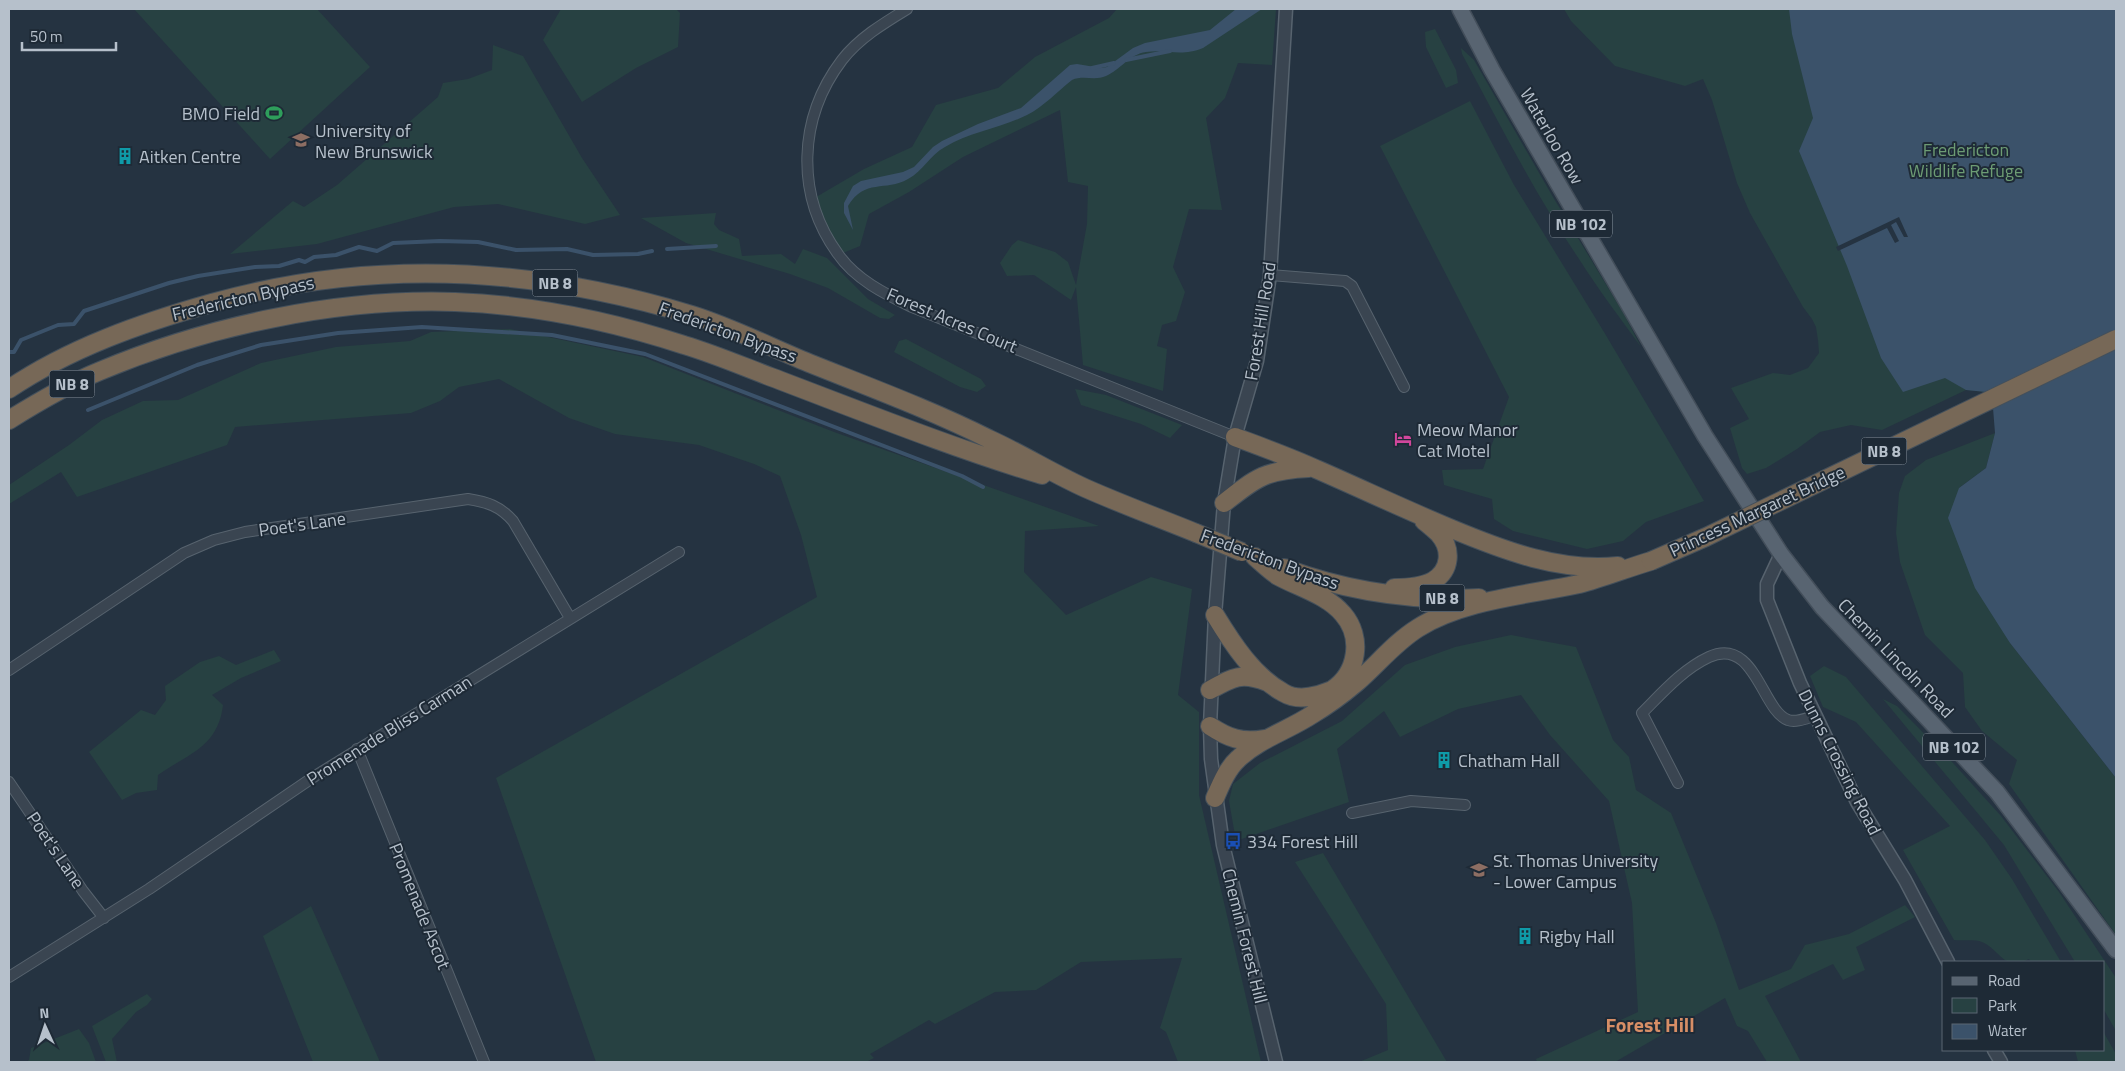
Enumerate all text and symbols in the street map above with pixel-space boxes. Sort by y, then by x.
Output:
scale bar [22,20,116,52]
text: 50 m [30,25,63,48]
street label: Waterloo Row [1513,83,1591,190]
place label: BMO Field [182,100,260,127]
sports icon: BMO Field [264,103,284,123]
place label: University of New Brunswick [315,117,433,165]
school or university icon: University of New Brunswick [291,130,311,150]
park label: Fredericton Wildlife Refuge [1909,136,2023,184]
place label: Aitken Centre [139,143,241,170]
building icon: Aitken Centre [115,146,135,166]
road number: NB 102 [1550,210,1612,238]
street label: Forest Hill Road [1237,260,1283,382]
street label: Fredericton Bypass [169,269,317,327]
road number: NB 8 [532,270,578,296]
street label: Forest Acres Court [882,280,1022,360]
street label: Fredericton Bypass [655,294,801,370]
road number: NB 8 [50,370,94,398]
place label: Meow Manor Cat Motel [1417,416,1518,464]
hotel icon: Meow Manor Cat Motel [1393,429,1413,449]
road number: NB 8 [1862,438,1906,464]
street label: Princess Margaret Bridge [1665,458,1849,564]
street label: Poet's Lane [257,505,347,543]
street label: Fredericton Bypass [1197,521,1343,597]
road number: NB 8 [1420,584,1464,612]
street label: Chemin Lincoln Road [1832,592,1960,724]
street label: Promenade Bliss Carman [301,668,477,792]
street label: Dunns Crossing Road [1792,684,1888,840]
road number: NB 102 [1923,734,1985,760]
place label: Chatham Hall [1458,747,1560,774]
building icon: Chatham Hall [1434,750,1454,770]
street label: Poet's Lane [20,806,92,894]
place label: 334 Forest Hill [1247,828,1358,855]
bus stop icon: 334 Forest Hill [1223,831,1243,851]
street label: Promenade Ascot [382,839,458,974]
place label: St. Thomas University - Lower Campus [1493,847,1658,895]
school or university icon: St. Thomas University - Lower Campus [1469,860,1489,880]
street label: Chemin Forest Hill [1215,866,1275,1006]
place label: Rigby Hall [1539,923,1615,950]
building icon: Rigby Hall [1515,926,1535,946]
legend [1942,961,2105,1051]
text: Road [1988,969,2020,992]
text: Park [1988,994,2017,1017]
north arrow [20,1001,70,1051]
text: N [39,1002,50,1023]
district label: Forest Hill [1605,1009,1695,1040]
text: Water [1988,1019,2027,1042]

